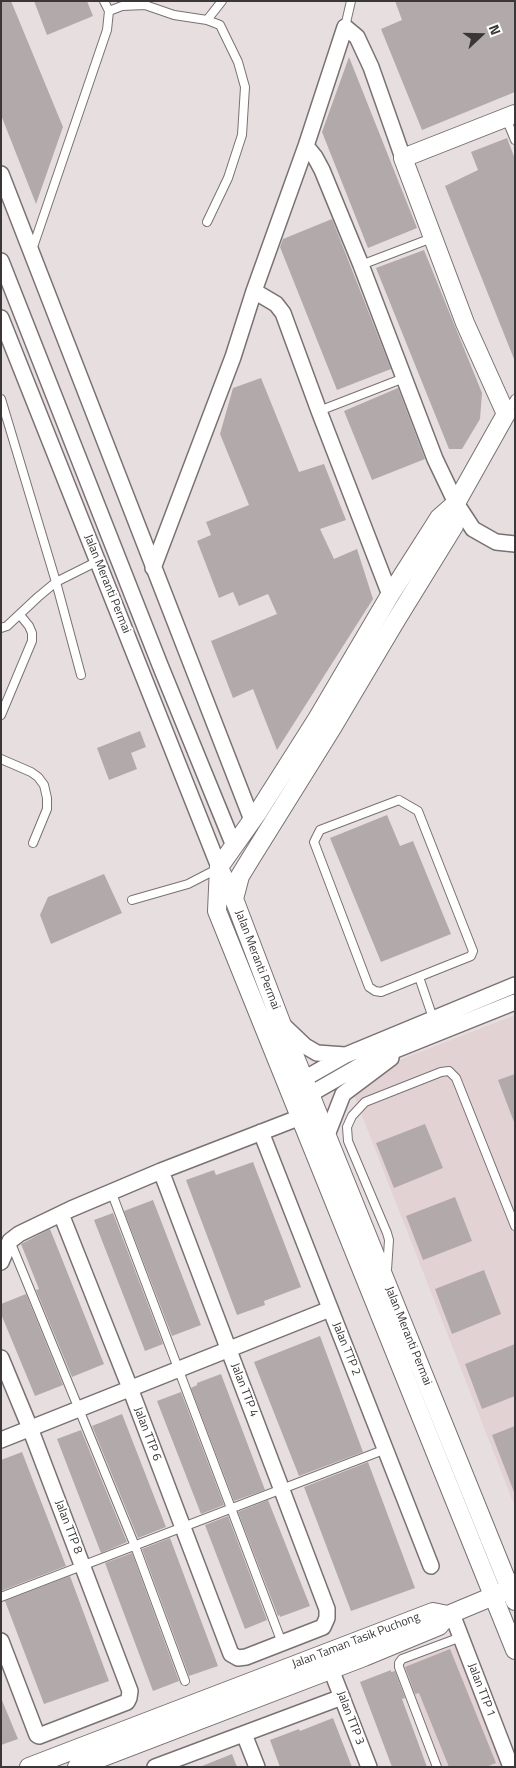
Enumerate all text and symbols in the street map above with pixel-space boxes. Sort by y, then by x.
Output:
north arrow [456,10,506,60]
text: N [484,21,507,38]
street label: Jalan Meranti Permai [81,532,133,636]
street label: Jalan Meranti Permai [231,908,283,1012]
street label: Jalan Meranti Permai [382,1284,434,1388]
street label: Jalan TTP 2 [329,1320,363,1378]
street label: Jalan TTP 4 [227,1361,261,1419]
street label: Jalan TTP 6 [130,1405,164,1463]
street label: Jalan TTP 8 [51,1498,85,1556]
street label: Jalan Taman Tasik Puchong [290,1610,422,1672]
street label: Jalan TTP 1 [464,1661,498,1719]
street label: Jalan TTP 3 [333,1689,367,1747]

